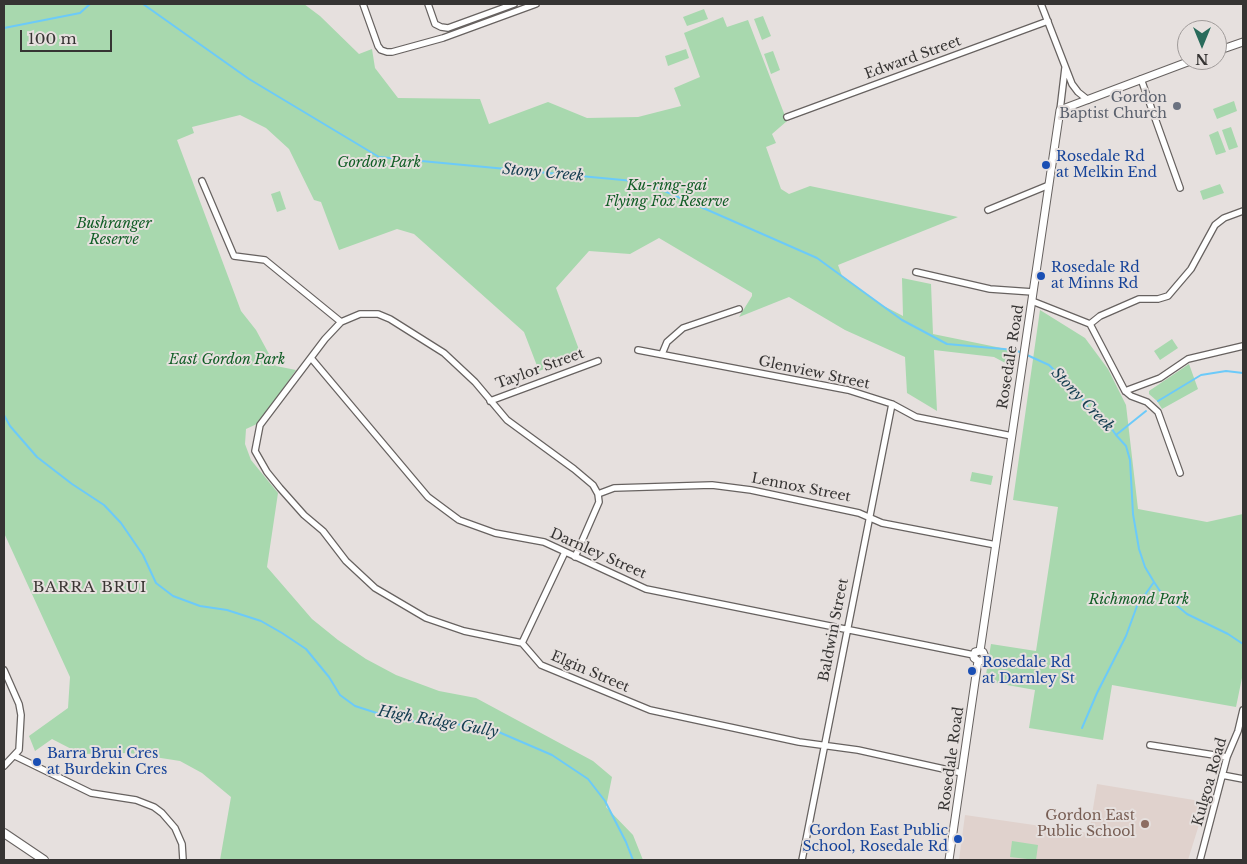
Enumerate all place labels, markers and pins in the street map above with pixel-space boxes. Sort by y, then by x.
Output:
place label: Gordon Baptist Church [1059,90,1167,122]
marker: Gordon Baptist Church [1171,100,1183,112]
place label: Rosedale Rd at Melkin End [1056,149,1157,182]
marker: Rosedale Rd at Melkin End [1040,159,1052,171]
place label: Rosedale Rd at Minns Rd [1051,260,1140,292]
marker: Rosedale Rd at Minns Rd [1035,270,1047,282]
place label: Rosedale Rd at Darnley St [982,655,1075,688]
marker: Rosedale Rd at Darnley St [966,665,978,677]
place label: Barra Brui Cres at Burdekin Cres [47,746,167,779]
marker: Barra Brui Cres at Burdekin Cres [31,756,43,768]
place label: Gordon East Public School [1037,808,1135,840]
marker: Gordon East Public School [1139,818,1151,830]
place label: Gordon East Public School, Rosedale Rd [803,823,948,856]
marker: Gordon East Public School, Rosedale Rd [952,833,964,845]

